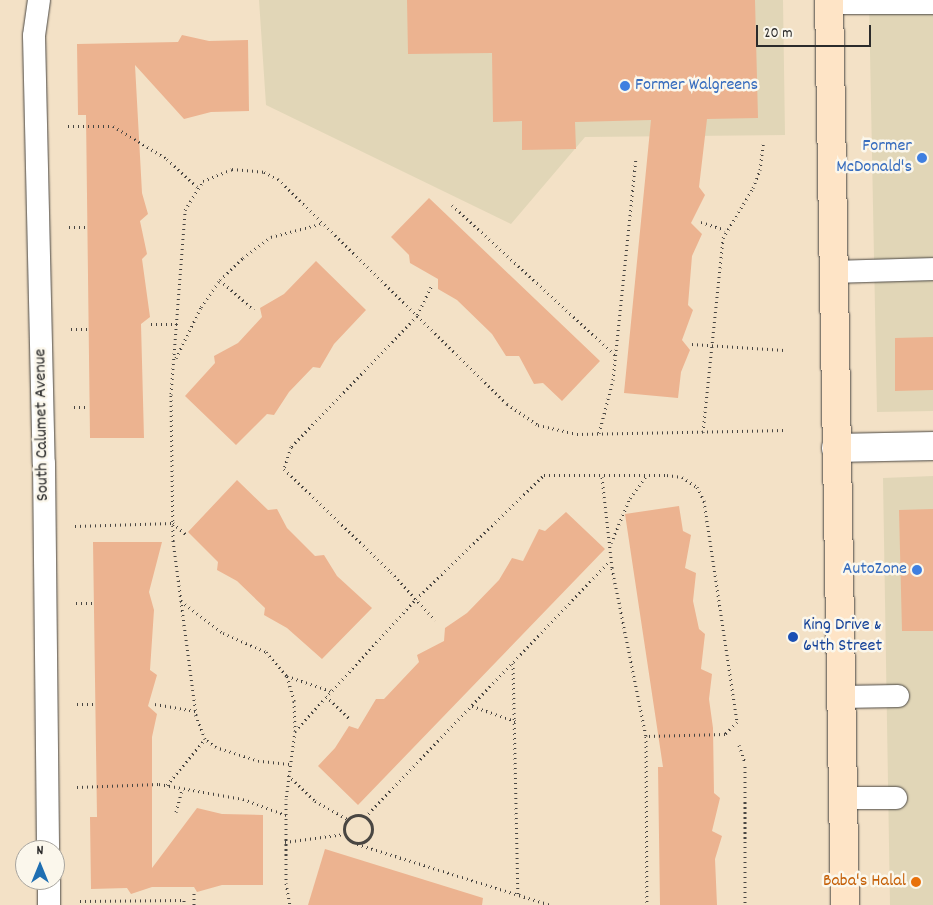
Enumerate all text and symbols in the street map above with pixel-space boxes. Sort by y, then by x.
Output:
scale bar [758,15,873,47]
text: 20 m [764,23,792,45]
place label: Former Walgreens [635,75,758,97]
marker: Former Walgreens [619,80,631,92]
place label: Former McDonald's [836,137,912,180]
marker: Former McDonald's [916,152,928,164]
street label: South Calumet Avenue [31,349,55,501]
place label: AutoZone [843,559,907,581]
marker: AutoZone [911,564,923,576]
place label: King Drive & 64th Street [803,616,882,659]
marker: King Drive & 64th Street [787,631,799,643]
north arrow [15,840,65,890]
text: N [37,841,43,861]
place label: Baba's Halal [823,871,906,893]
marker: Baba's Halal [910,876,922,888]

